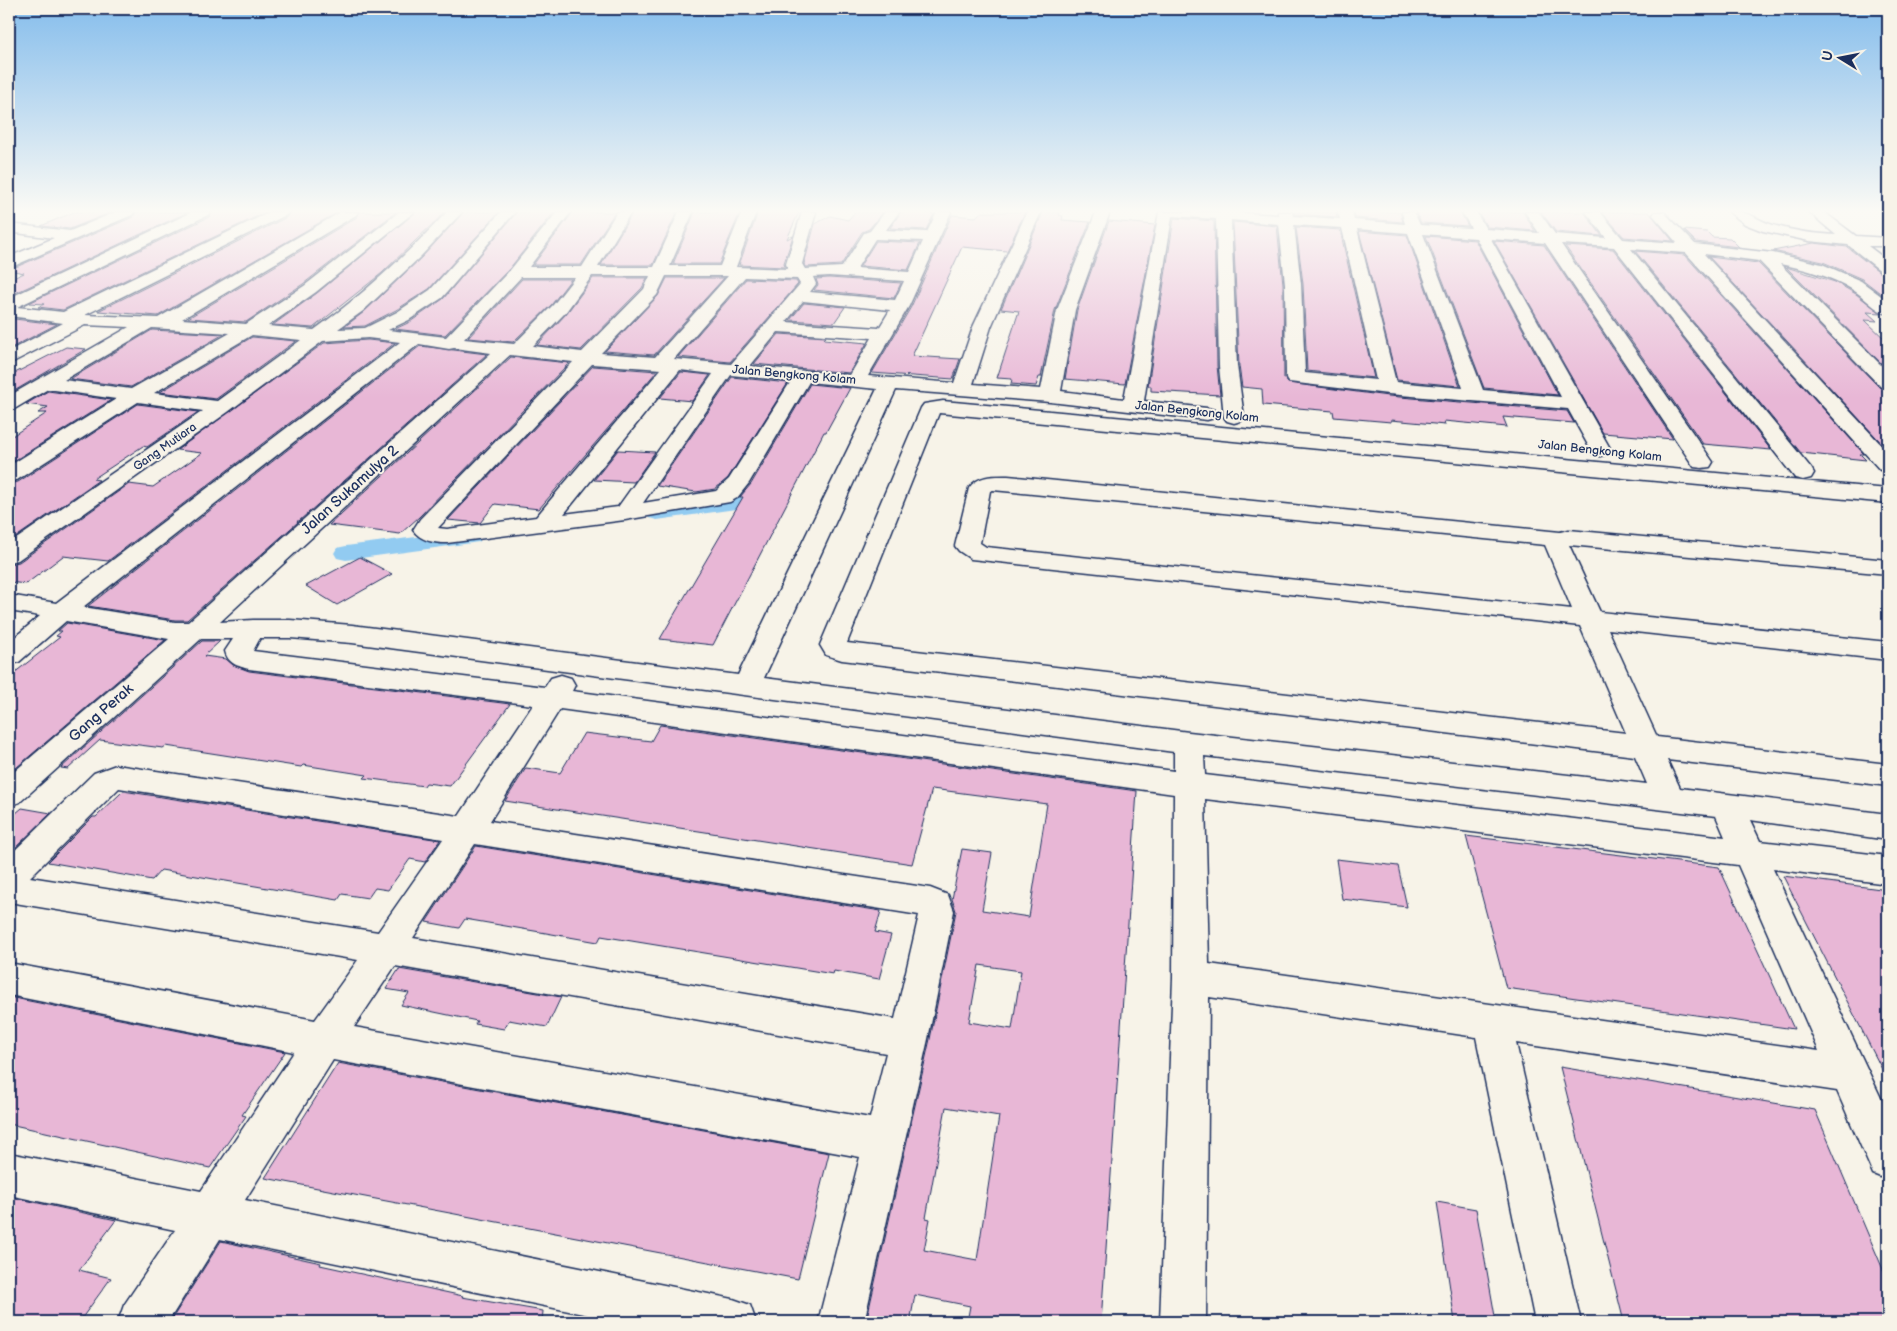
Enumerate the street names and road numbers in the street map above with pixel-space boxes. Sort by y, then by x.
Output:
street label: Jalan Bengkong Kolam [731,362,857,388]
street label: Jalan Bengkong Kolam [1134,398,1260,426]
street label: Gang Mutiara [130,420,200,474]
street label: Jalan Bengkong Kolam [1537,437,1663,465]
street label: Jalan Sukamulya 2 [297,441,403,539]
street label: Gang Perak [65,679,138,746]

